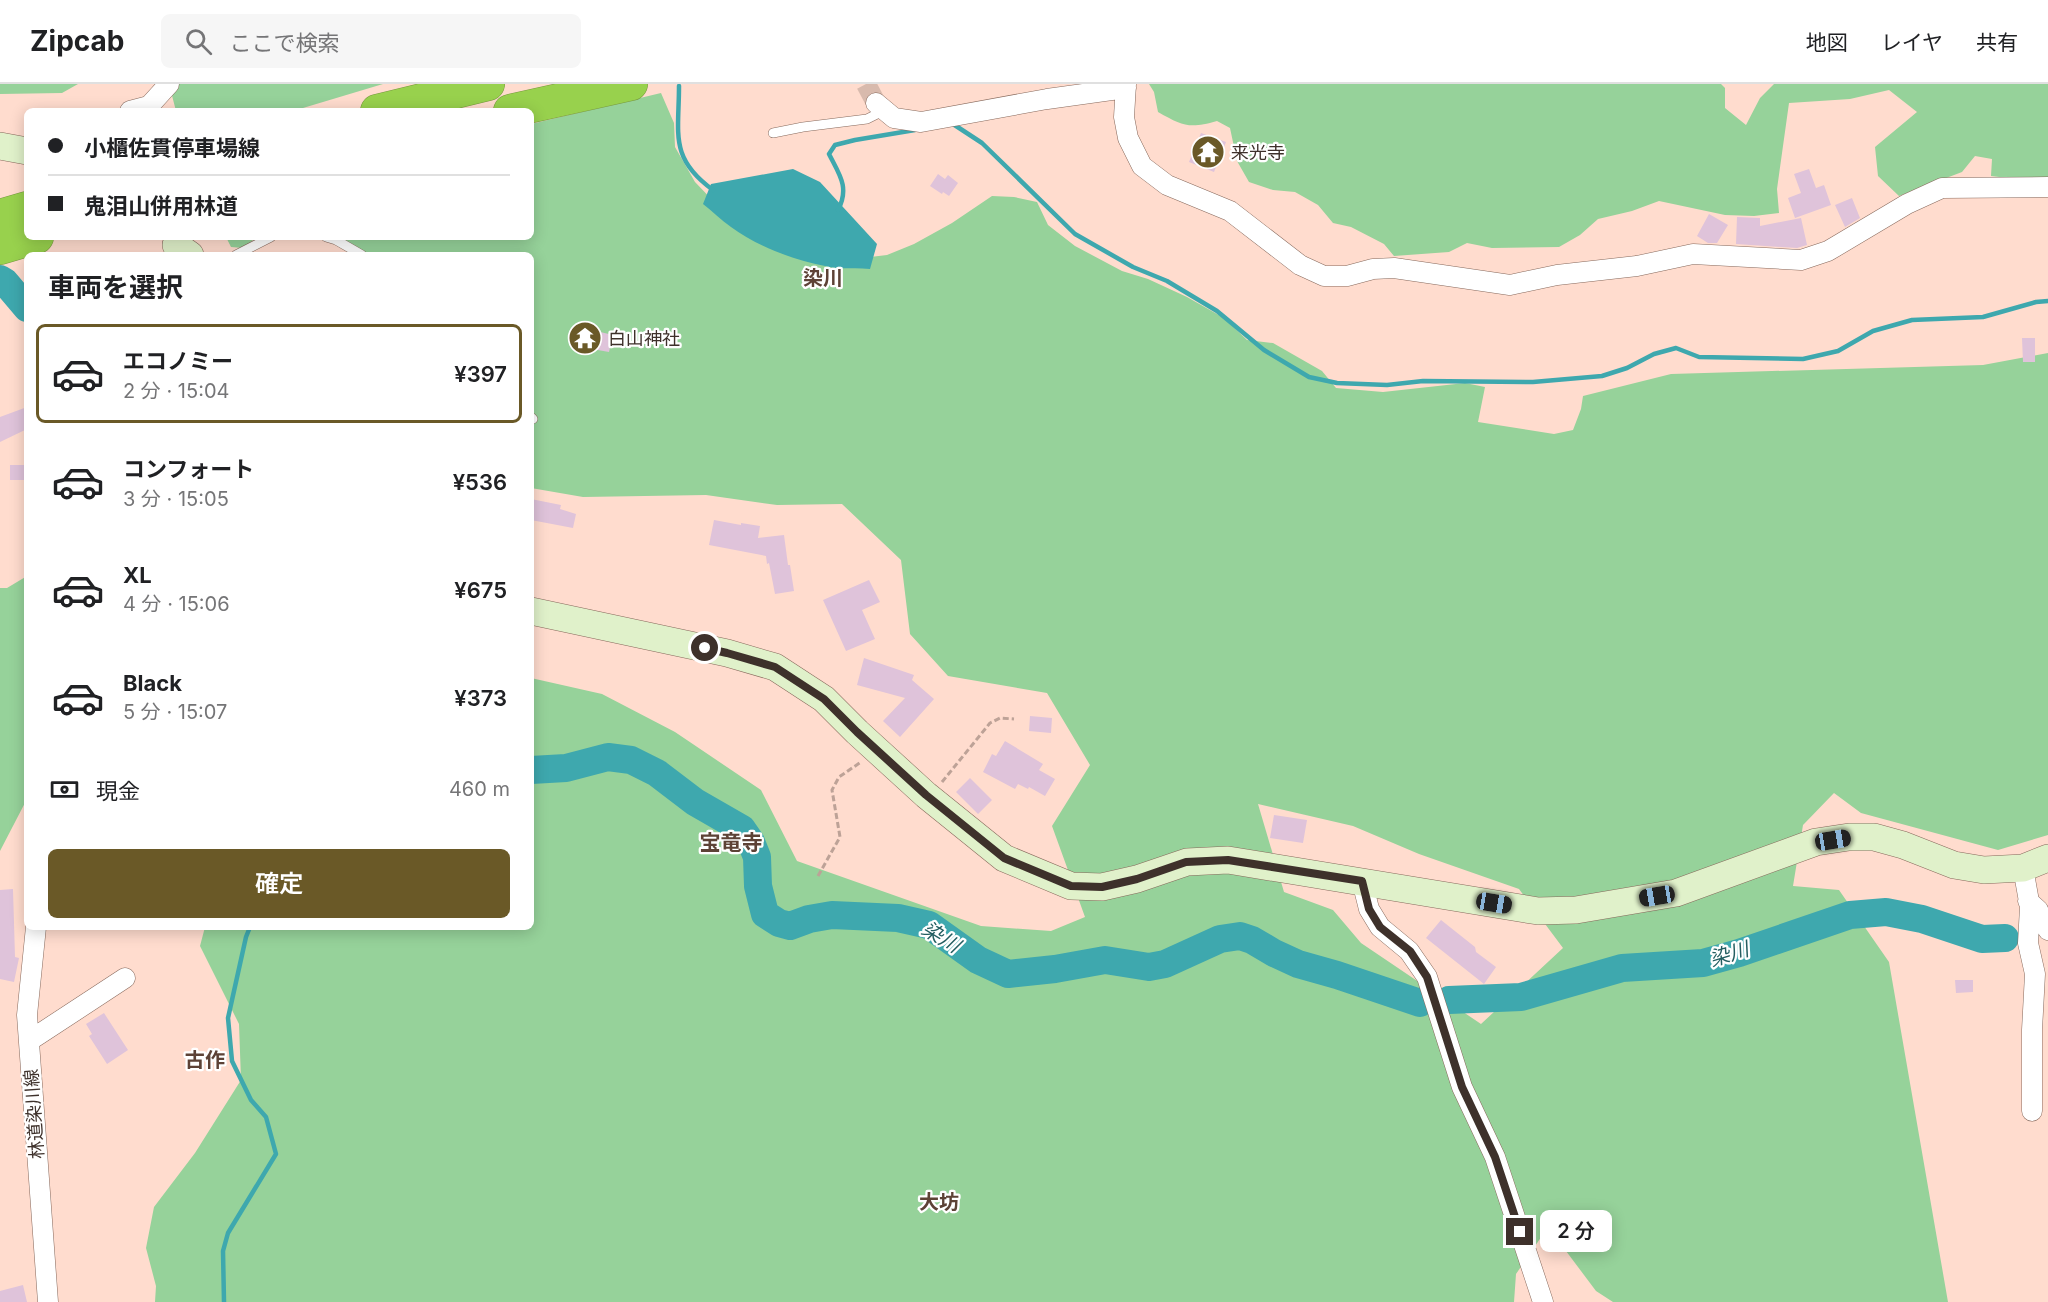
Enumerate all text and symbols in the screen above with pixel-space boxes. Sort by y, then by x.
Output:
search box [161,14,581,68]
text: Zipcab [30,24,125,58]
icon: search [182,25,215,58]
text: ここで検索 [230,30,340,56]
text: 地図 [1806,30,1848,55]
text: レイヤ [1881,30,1943,55]
text: 共有 [1976,30,2018,55]
temple icon: 来光寺 [1190,134,1226,170]
text: 小櫃佐貫停車場線 [84,135,260,161]
place label: 来光寺 [1231,142,1285,163]
text: 鬼泪山併用林道 [84,193,238,219]
district label: 染川 [803,266,843,290]
text: 車両を選択 [48,271,183,304]
temple icon: 白山神社 [567,320,603,356]
place label: 白山神社 [608,328,680,349]
icon: car [51,347,105,401]
text: エコノミー [123,348,233,374]
text: ¥397 [454,361,507,387]
text: 2 分 · 15:04 [123,379,229,403]
icon: car [51,455,105,509]
text: コンフォート [123,456,254,482]
text: ¥536 [453,469,507,495]
text: 3 分 · 15:05 [123,487,229,511]
text: XL [123,562,152,588]
icon: car [51,563,105,617]
text: ¥675 [454,577,507,603]
text: 4 分 · 15:06 [123,592,230,616]
route start [691,634,718,661]
text: Black [123,670,182,696]
icon: car [51,671,105,725]
text: ¥373 [454,685,507,711]
text: 5 分 · 15:07 [123,700,227,724]
icon: cash [48,773,81,806]
text: 460 m [449,777,510,801]
text: 現金 [96,778,140,804]
car [1814,828,1852,852]
district label: 宝竜寺 [700,830,763,855]
button: 確定 [48,849,510,918]
car [1638,884,1676,908]
car [1475,891,1513,915]
water label: 染川 [918,916,966,959]
water label: 染川 [1706,936,1754,971]
district label: 古作 [185,1048,225,1072]
street label: 林道染川線 [20,1068,48,1160]
district label: 大坊 [919,1190,959,1214]
callout: 2 分 [1541,1211,1613,1253]
route end [1506,1218,1533,1245]
text: 2 分 [1557,1219,1595,1243]

